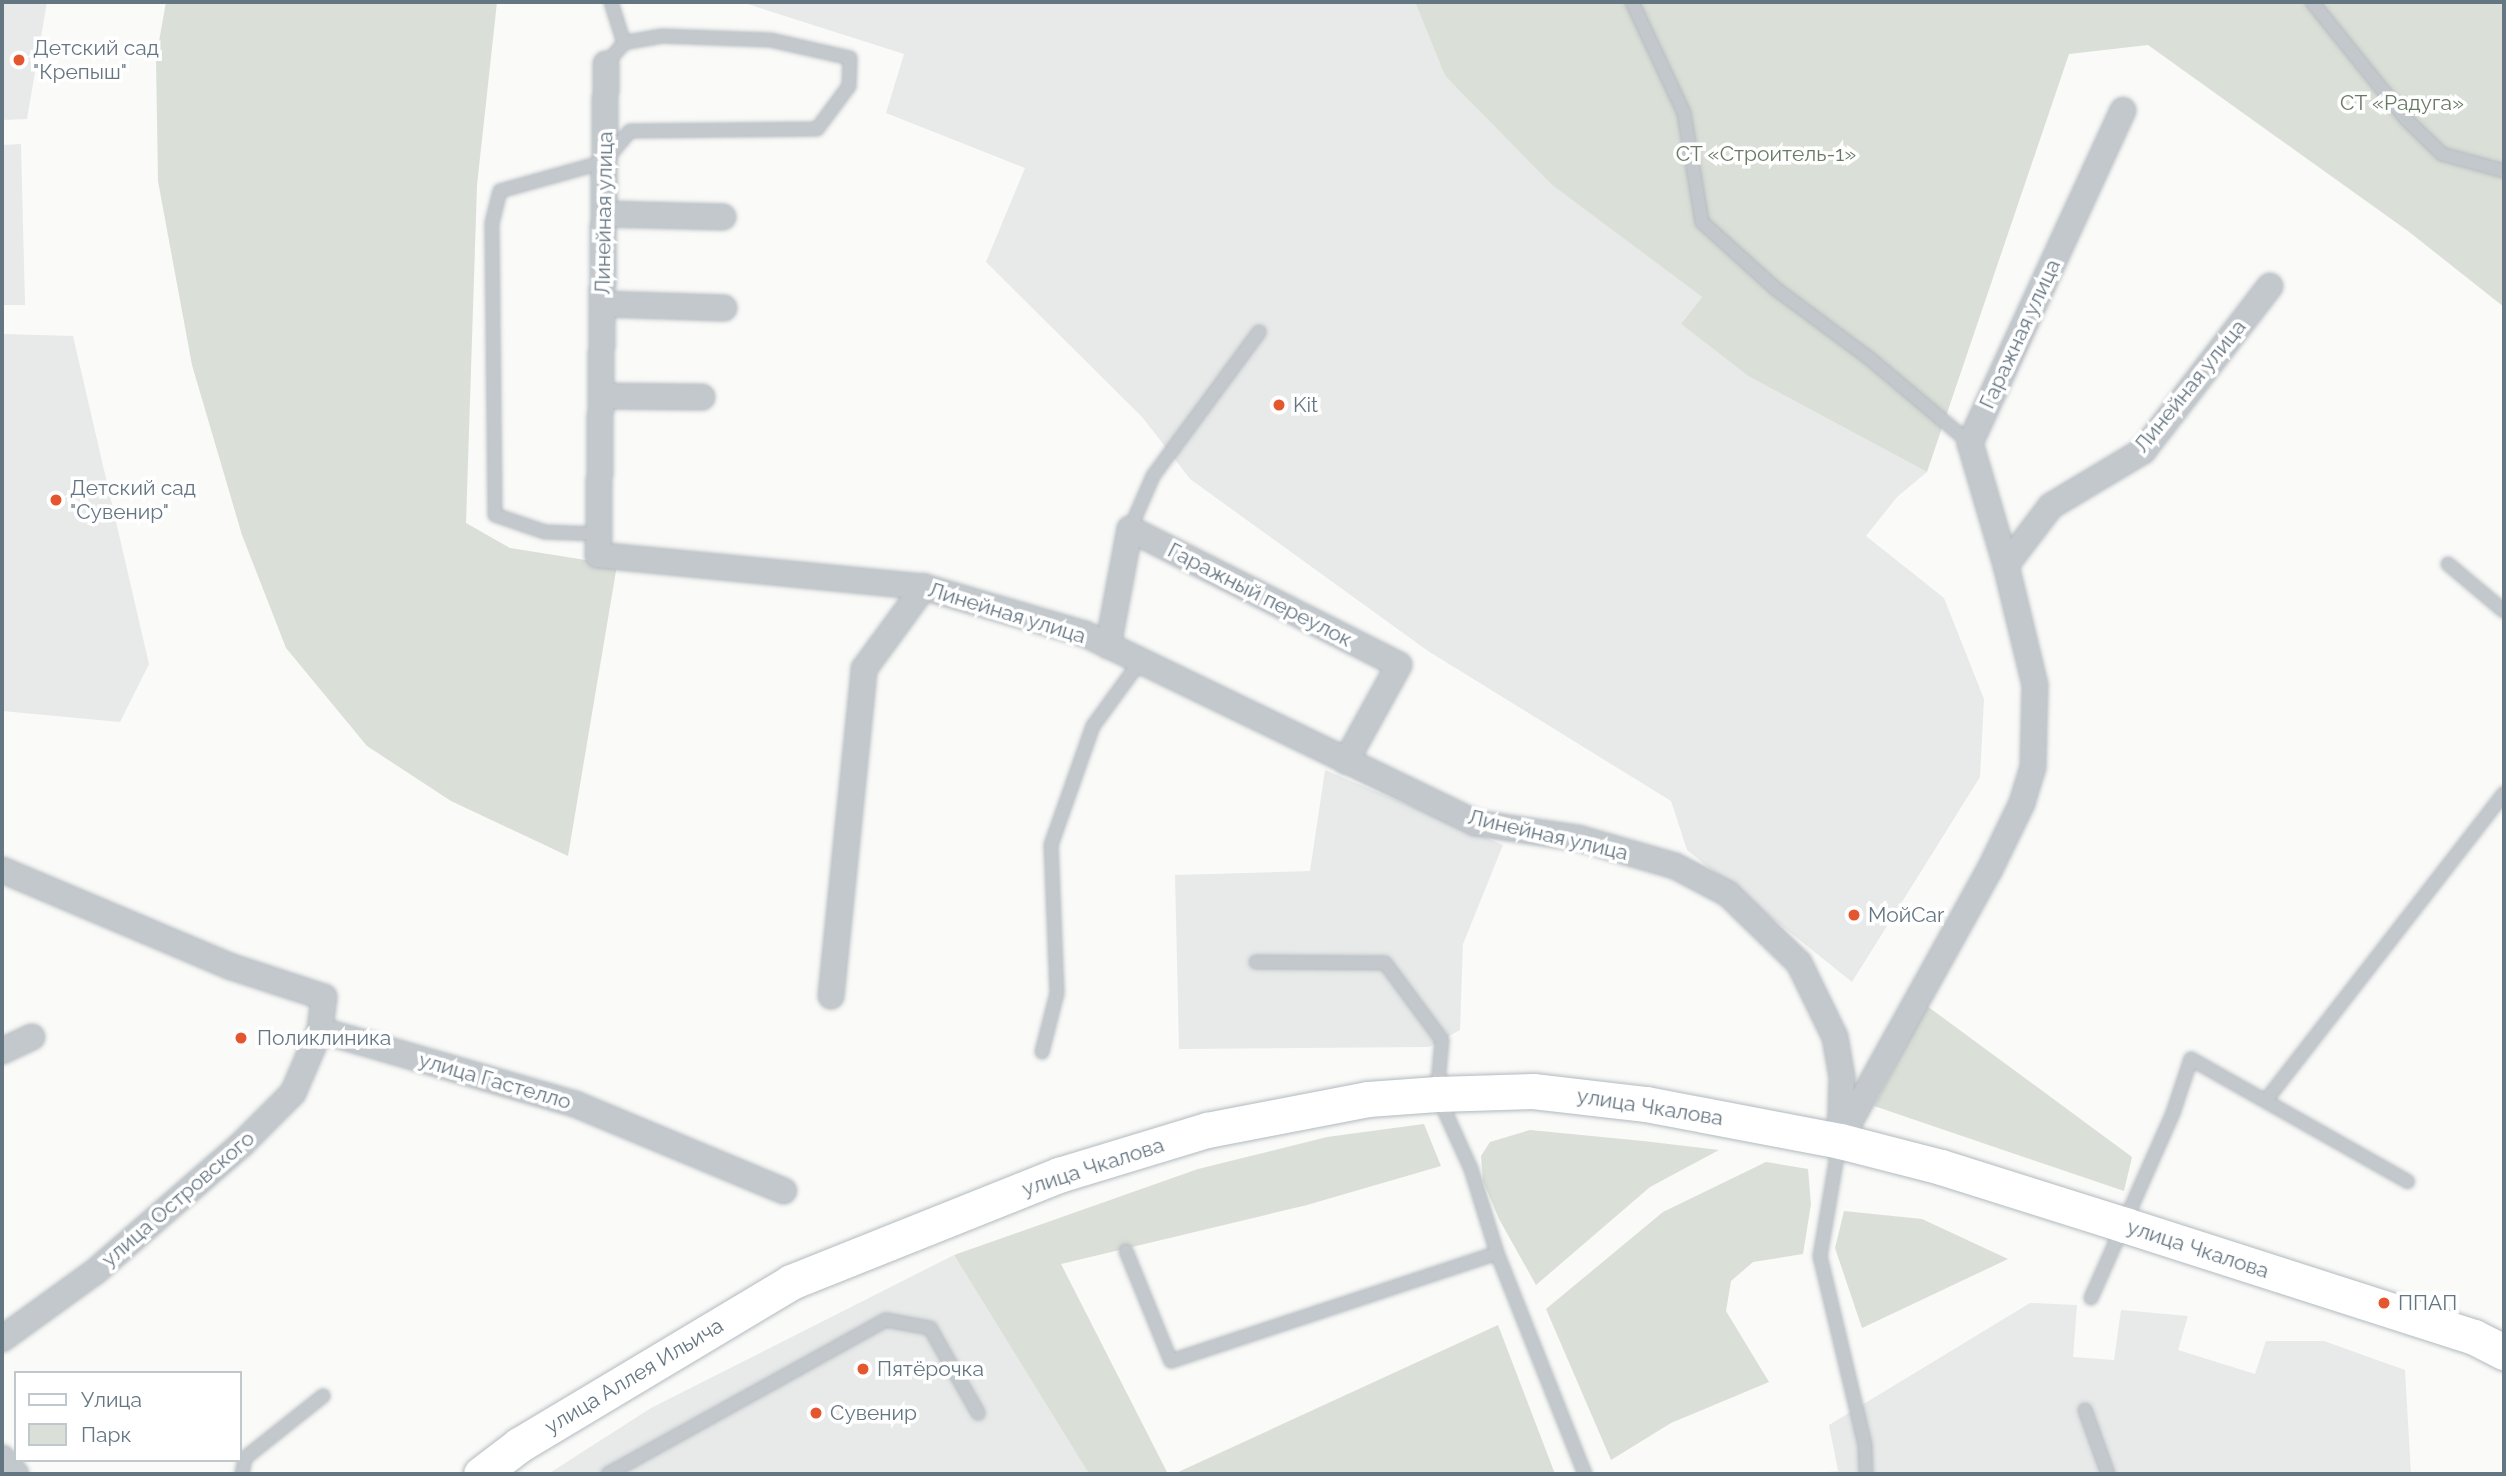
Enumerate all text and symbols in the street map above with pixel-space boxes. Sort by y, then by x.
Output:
place label: Детский сад "Крепыш" [33,35,159,85]
marker: Детский сад "Крепыш" [11,52,27,68]
park label: СТ «Радуга» [2340,90,2464,116]
street label: Линейная улица [590,131,618,295]
park label: СТ «Строитель-1» [1675,141,1857,167]
street label: Гаражная улица [1974,255,2066,413]
street label: Линейная улица [2129,314,2251,458]
place label: Kit [1293,392,1318,418]
marker: Kit [1271,397,1287,413]
place label: Детский сад "Сувенир" [70,475,196,525]
marker: Детский сад "Сувенир" [48,492,64,508]
street label: Гаражный переулок [1164,538,1356,652]
street label: Линейная улица [925,577,1089,649]
street label: Линейная улица [1465,804,1631,866]
place label: МойCar [1868,902,1944,928]
marker: МойCar [1846,907,1862,923]
place label: Поликлиника [257,1025,391,1051]
marker: Поликлиника [231,1028,251,1048]
street label: улица Гастелло [416,1047,574,1115]
street label: улица Чкалова [1575,1083,1725,1131]
street label: улица Островского [96,1126,260,1272]
street label: улица Чкалова [1019,1132,1167,1202]
street label: улица Чкалова [2124,1214,2272,1284]
place label: ППАП [2398,1290,2457,1316]
marker: ППАП [2376,1295,2392,1311]
street label: улица Аллея Ильича [540,1313,728,1439]
place label: Пятёрочка [877,1356,984,1382]
marker: Пятёрочка [855,1361,871,1377]
legend [14,1371,242,1462]
text: Улица [81,1387,142,1412]
place label: Сувенир [830,1400,917,1426]
marker: Сувенир [808,1405,824,1421]
text: Парк [81,1422,131,1447]

